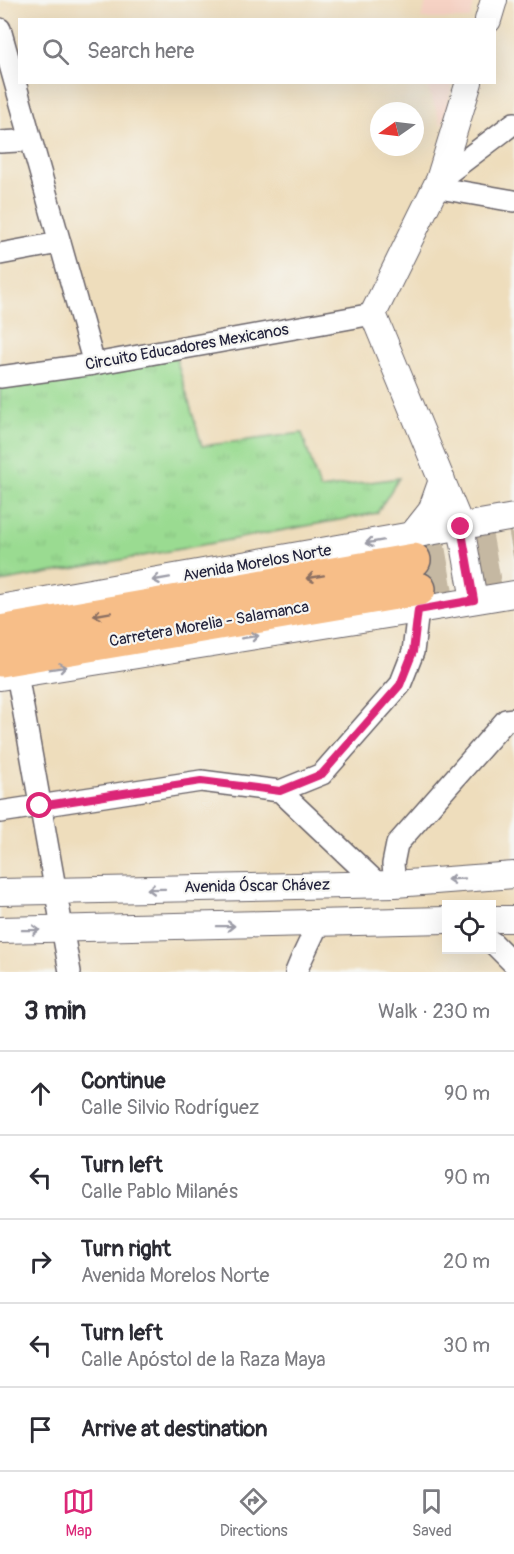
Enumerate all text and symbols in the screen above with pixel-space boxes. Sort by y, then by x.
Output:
search box [18,18,496,84]
icon: search [39,35,72,68]
text: Search here [87,37,194,65]
north arrow [370,102,424,156]
street label: Circuito Educadores Mexicanos [84,319,290,375]
route end [447,513,473,539]
one-way arrow [364,537,384,548]
street label: Avenida Morelos Norte [181,540,333,586]
one-way arrow [306,572,325,583]
one-way arrow [152,574,171,585]
street label: Carretera Morelia - Salamanca [108,597,310,651]
one-way arrow [93,609,113,620]
one-way arrow [240,632,260,643]
one-way arrow [47,662,67,673]
route start [26,792,52,818]
street label: Avenida Óscar Chávez [184,874,330,897]
one-way arrow [446,874,466,885]
one-way arrow [146,883,166,894]
map controls [442,900,496,954]
button: locate [442,900,496,954]
one-way arrow [215,920,235,931]
one-way arrow [21,924,41,935]
text: 3 min [24,995,86,1027]
text: Walk · 230 m [378,999,490,1024]
text: Continue [81,1067,165,1095]
icon: ahead [24,1077,57,1110]
text: 90 m [444,1081,490,1106]
text: Calle Silvio Rodríguez [81,1095,259,1120]
text: Turn left [81,1151,163,1179]
icon: left [24,1161,57,1194]
text: 90 m [444,1165,490,1190]
text: Calle Pablo Milanés [81,1179,238,1204]
text: Turn right [81,1235,171,1263]
icon: right [24,1245,57,1278]
text: 20 m [443,1249,490,1274]
text: Avenida Morelos Norte [81,1263,269,1288]
text: Turn left [81,1319,163,1347]
icon: left [24,1329,57,1362]
text: 30 m [443,1333,490,1358]
text: Calle Apóstol de la Raza Maya [81,1347,326,1372]
icon: arrive [24,1413,57,1446]
text: Arrive at destination [81,1415,267,1443]
tab: Map [62,1485,95,1541]
tab: Directions [220,1485,288,1541]
tab: Saved [412,1485,452,1541]

